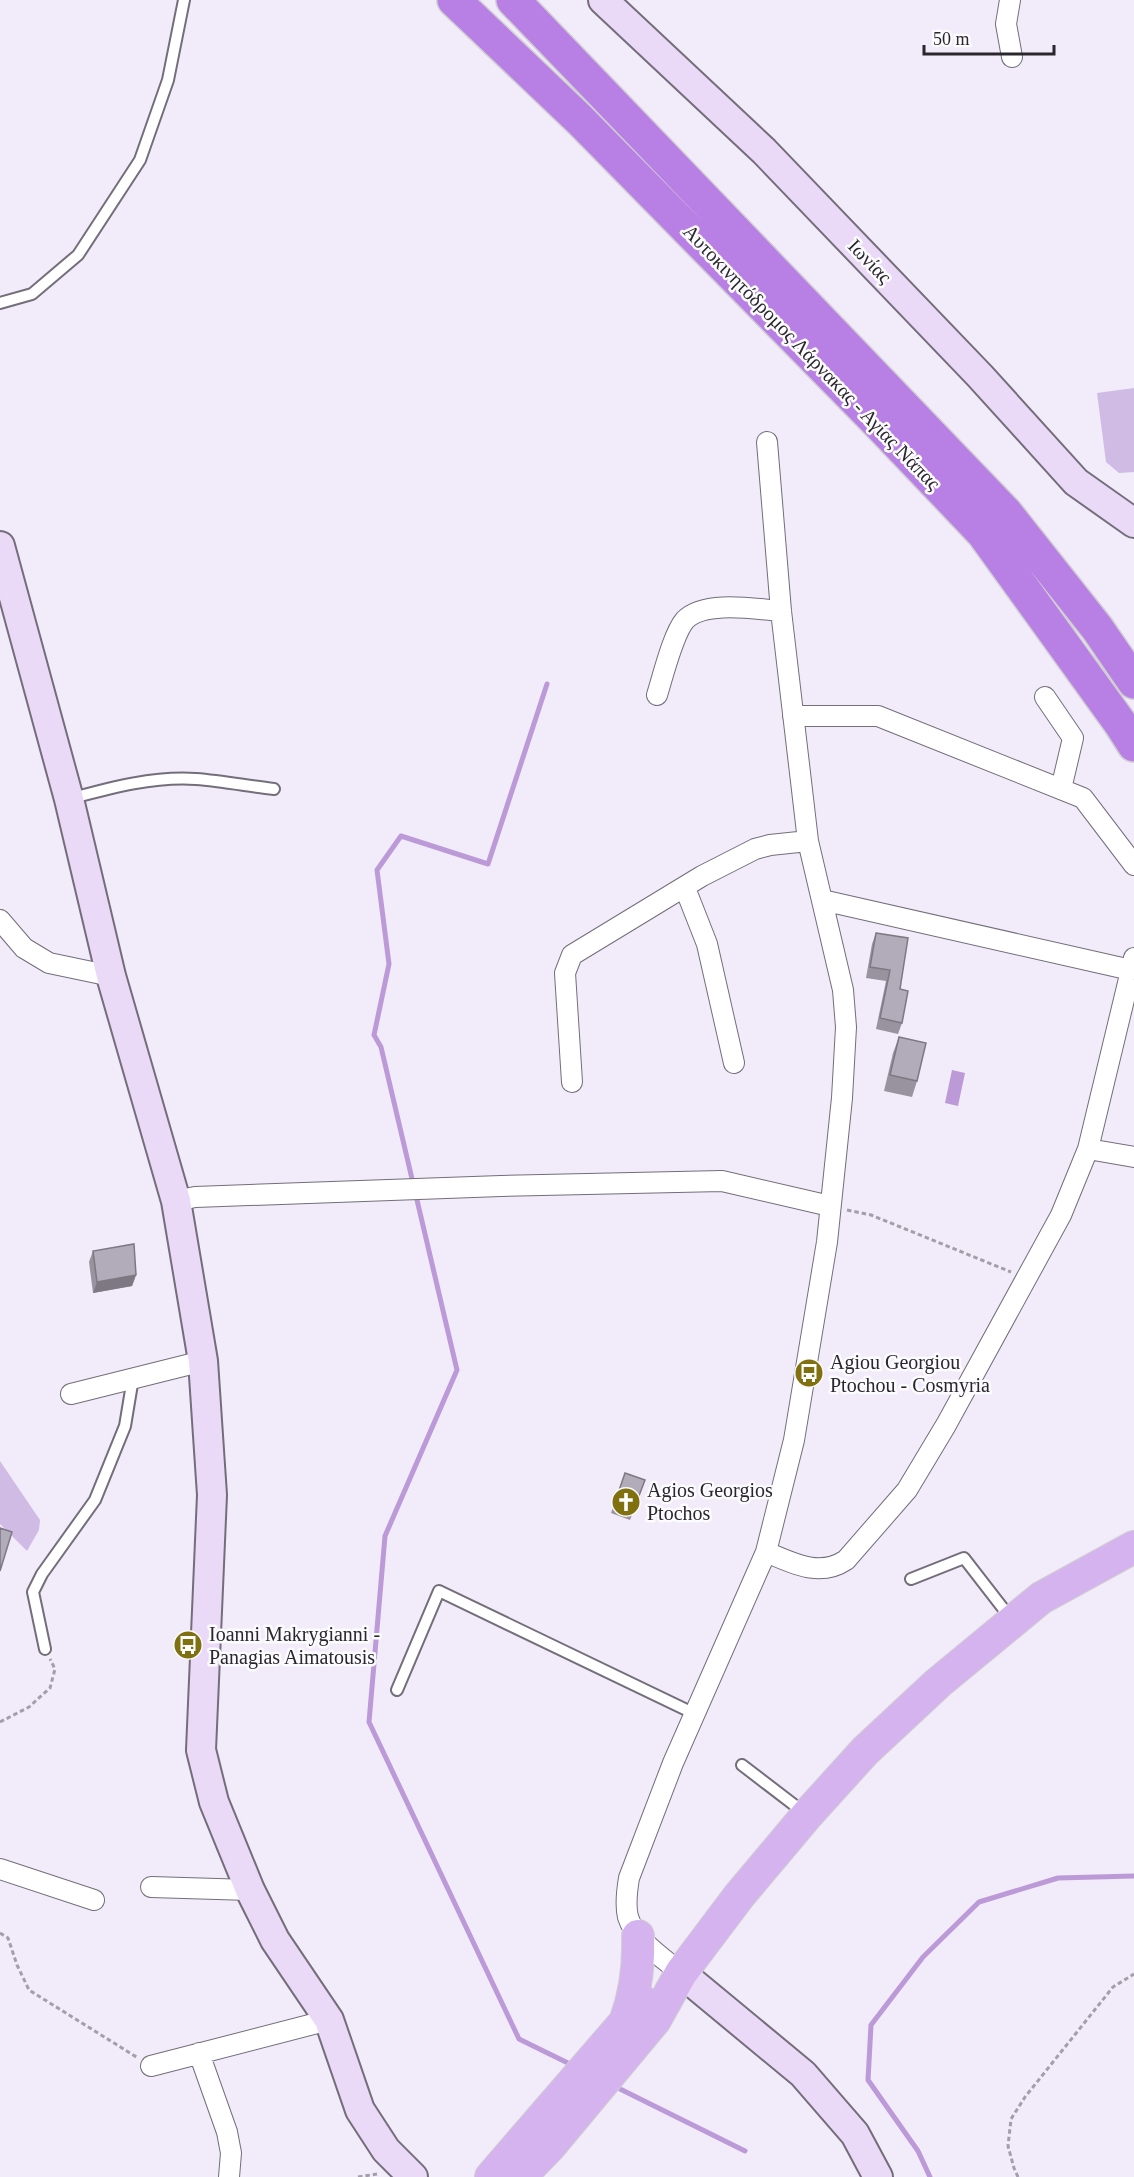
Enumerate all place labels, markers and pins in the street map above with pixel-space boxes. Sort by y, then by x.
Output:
place label: Agiou Georgiou Ptochou - Cosmyria [830,1351,990,1397]
bus stop icon: Agiou Georgiou Ptochou - Cosmyria [793,1357,825,1389]
place label: Agios Georgios Ptochos [647,1479,773,1524]
church icon: Agios Georgios Ptochos [610,1486,642,1518]
place label: Ioanni Makrygianni - Panagias Aimatousis [209,1623,380,1669]
bus stop icon: Ioanni Makrygianni - Panagias Aimatousis [172,1629,204,1661]

